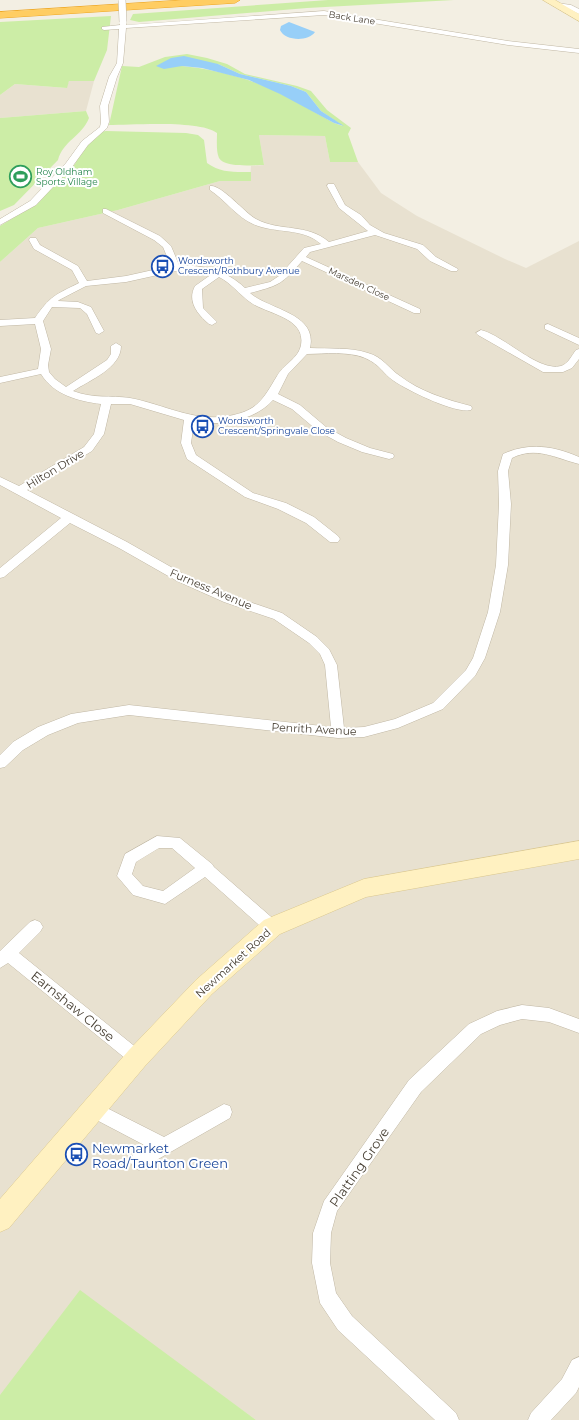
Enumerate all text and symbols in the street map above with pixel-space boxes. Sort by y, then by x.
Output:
street label: Back Lane [328,8,377,27]
sports icon: Roy Oldham Sports Village [8,164,34,190]
place label: Roy Oldham Sports Village [36,166,98,187]
bus stop icon: Wordsworth Crescent/Rothbury Avenue [150,253,176,279]
place label: Wordsworth Crescent/Rothbury Avenue [178,255,300,276]
street label: Marsden Close [327,265,392,303]
bus stop icon: Wordsworth Crescent/Springvale Close [190,413,216,439]
place label: Wordsworth Crescent/Springvale Close [218,415,336,436]
street label: Hilton Drive [24,446,87,492]
street label: Furness Avenue [168,565,254,613]
street label: Penrith Avenue [271,720,357,738]
street label: Newmarket Road [192,925,274,1001]
street label: Earnshaw Close [28,967,118,1045]
street label: Platting Grove [326,1124,392,1210]
place label: Newmarket Road/Taunton Green [92,1140,228,1171]
bus stop icon: Newmarket Road/Taunton Green [64,1142,90,1168]

